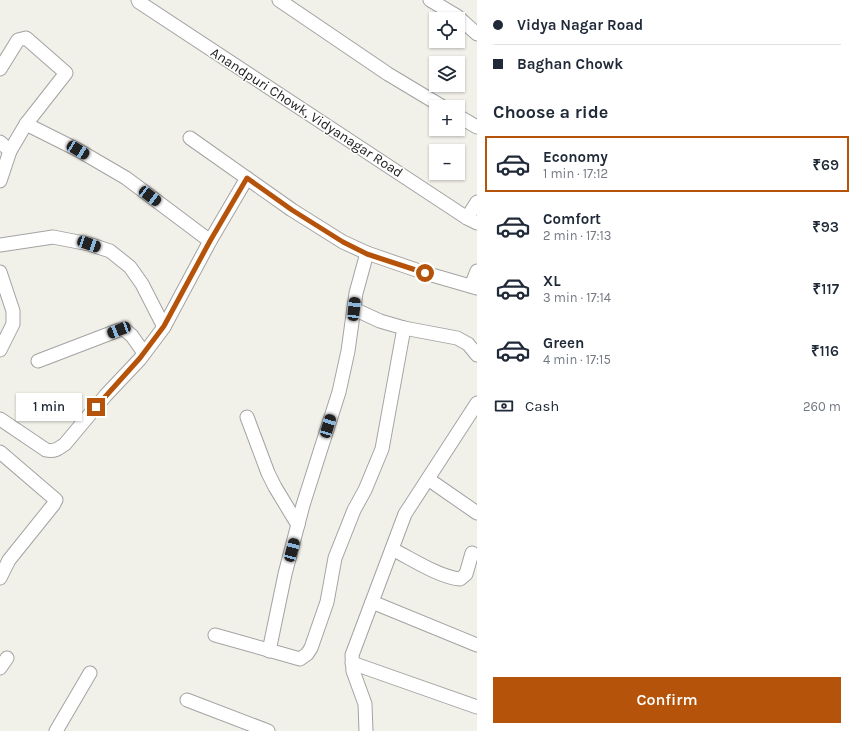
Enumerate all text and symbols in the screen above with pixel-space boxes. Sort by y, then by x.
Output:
map controls [429,12,465,180]
button: locate [429,12,465,48]
text: Vidya Nagar Road [517,16,643,34]
street label: Anandpuri Chowk, Vidyanagar Road [207,44,406,181]
text: Baghan Chowk [517,55,623,73]
button: layers [429,56,465,92]
button: + [429,100,465,136]
text: Choose a ride [493,101,608,123]
car [65,139,91,161]
button: − [429,144,465,180]
icon: car [495,146,531,182]
text: Economy [543,148,608,166]
text: ₹69 [812,156,839,174]
text: 1 min · 17:12 [543,166,608,181]
car [137,184,163,208]
icon: car [495,208,531,244]
text: Comfort [543,210,601,228]
text: ₹93 [812,218,839,236]
text: 2 min · 17:13 [543,228,611,243]
car [76,234,102,254]
route start [416,264,434,282]
icon: car [495,270,531,306]
text: XL [543,272,561,290]
text: ₹117 [813,280,839,298]
text: 3 min · 17:14 [543,290,611,305]
car [347,296,361,322]
car [106,320,132,340]
icon: car [495,332,531,368]
text: Green [543,334,584,352]
text: ₹116 [811,342,839,360]
text: 4 min · 17:15 [543,352,611,367]
callout: 1 min [16,393,82,421]
icon: cash [493,395,515,417]
text: Cash [525,397,559,415]
route end [87,398,105,416]
text: 1 min [33,399,65,414]
text: 260 m [803,399,841,414]
car [319,413,337,439]
car [283,537,301,563]
button: Confirm [493,677,841,723]

